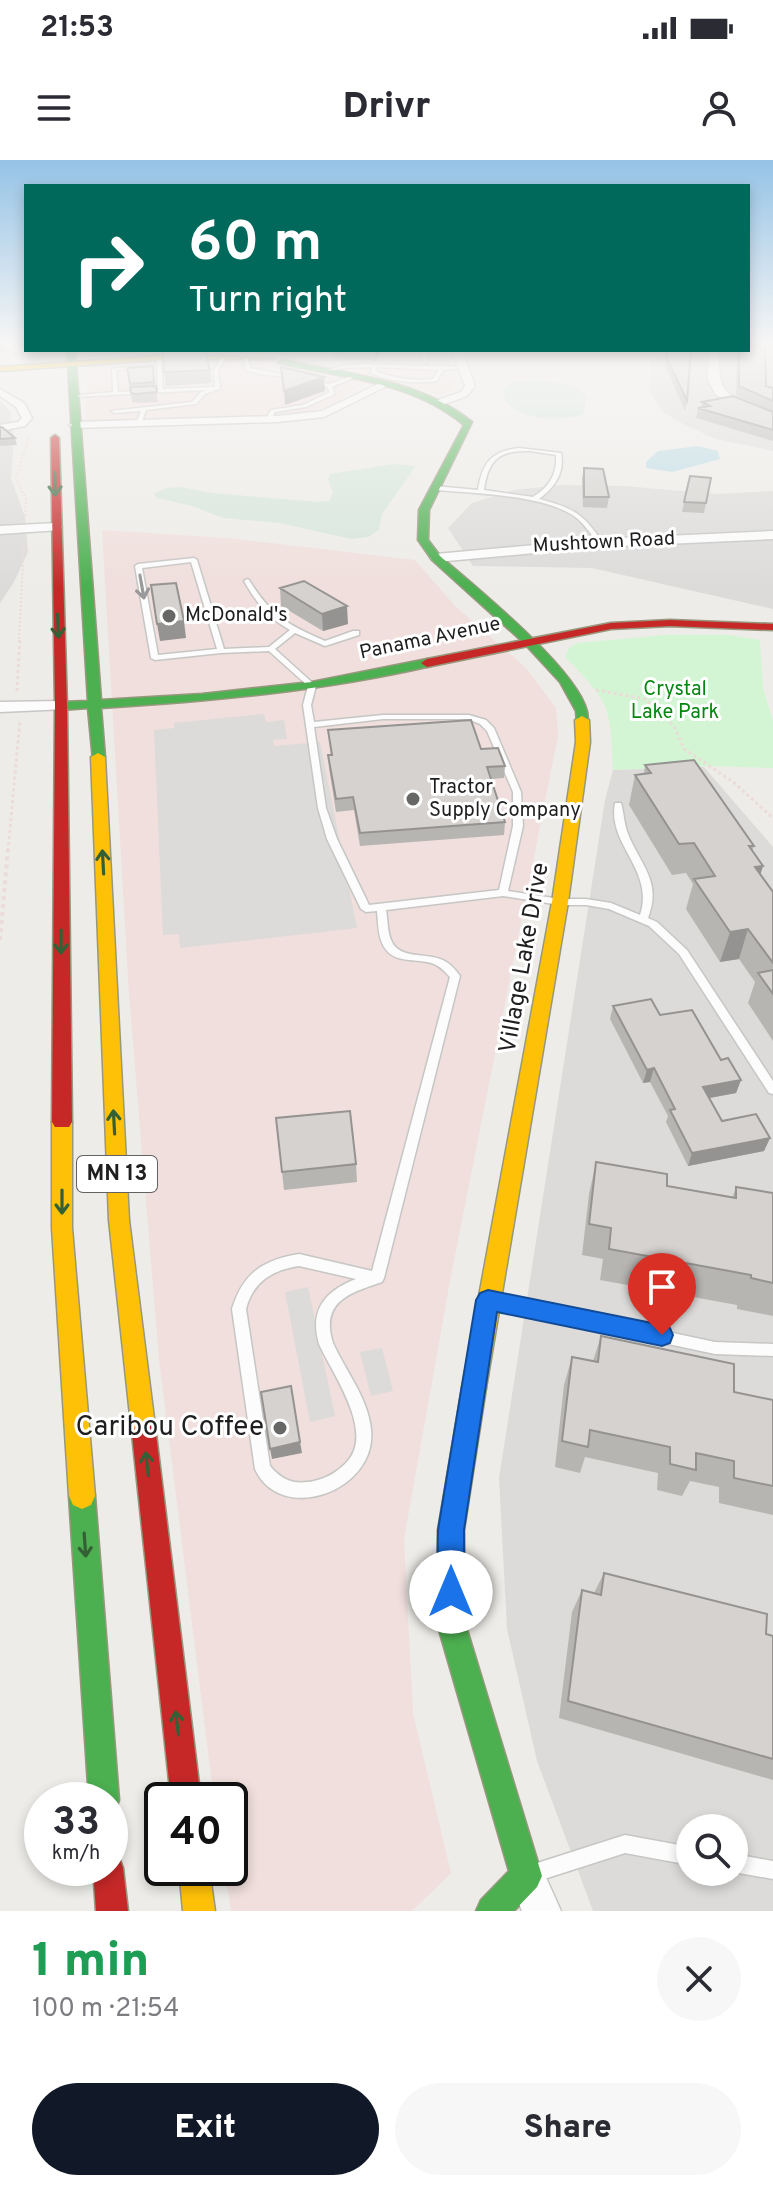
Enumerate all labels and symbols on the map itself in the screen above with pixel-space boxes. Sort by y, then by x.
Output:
one-way arrow [48,470,63,497]
street label: Mushtown Road [532,526,676,560]
one-way arrow [135,574,150,600]
place label: McDonald's [185,603,288,629]
marker: McDonald's [160,607,178,625]
street label: Panama Avenue [357,611,503,667]
one-way arrow [51,612,66,639]
park label: Crystal Lake Park [631,677,719,726]
place label: Tractor Supply Company [429,775,581,824]
marker: Tractor Supply Company [404,790,422,808]
one-way arrow [95,849,110,876]
street label: Village Lake Drive [493,860,557,1056]
one-way arrow [53,928,69,955]
one-way arrow [107,1109,122,1136]
road number: MN 13 [77,1156,157,1192]
one-way arrow [54,1188,70,1215]
pin [628,1253,696,1335]
place label: Caribou Coffee [75,1410,264,1446]
marker: Caribou Coffee [271,1419,289,1437]
one-way arrow [139,1452,154,1477]
one-way arrow [78,1532,93,1558]
position arrow [409,1550,493,1634]
one-way arrow [169,1710,184,1736]
speed limit sign: 40 [144,1782,248,1886]

